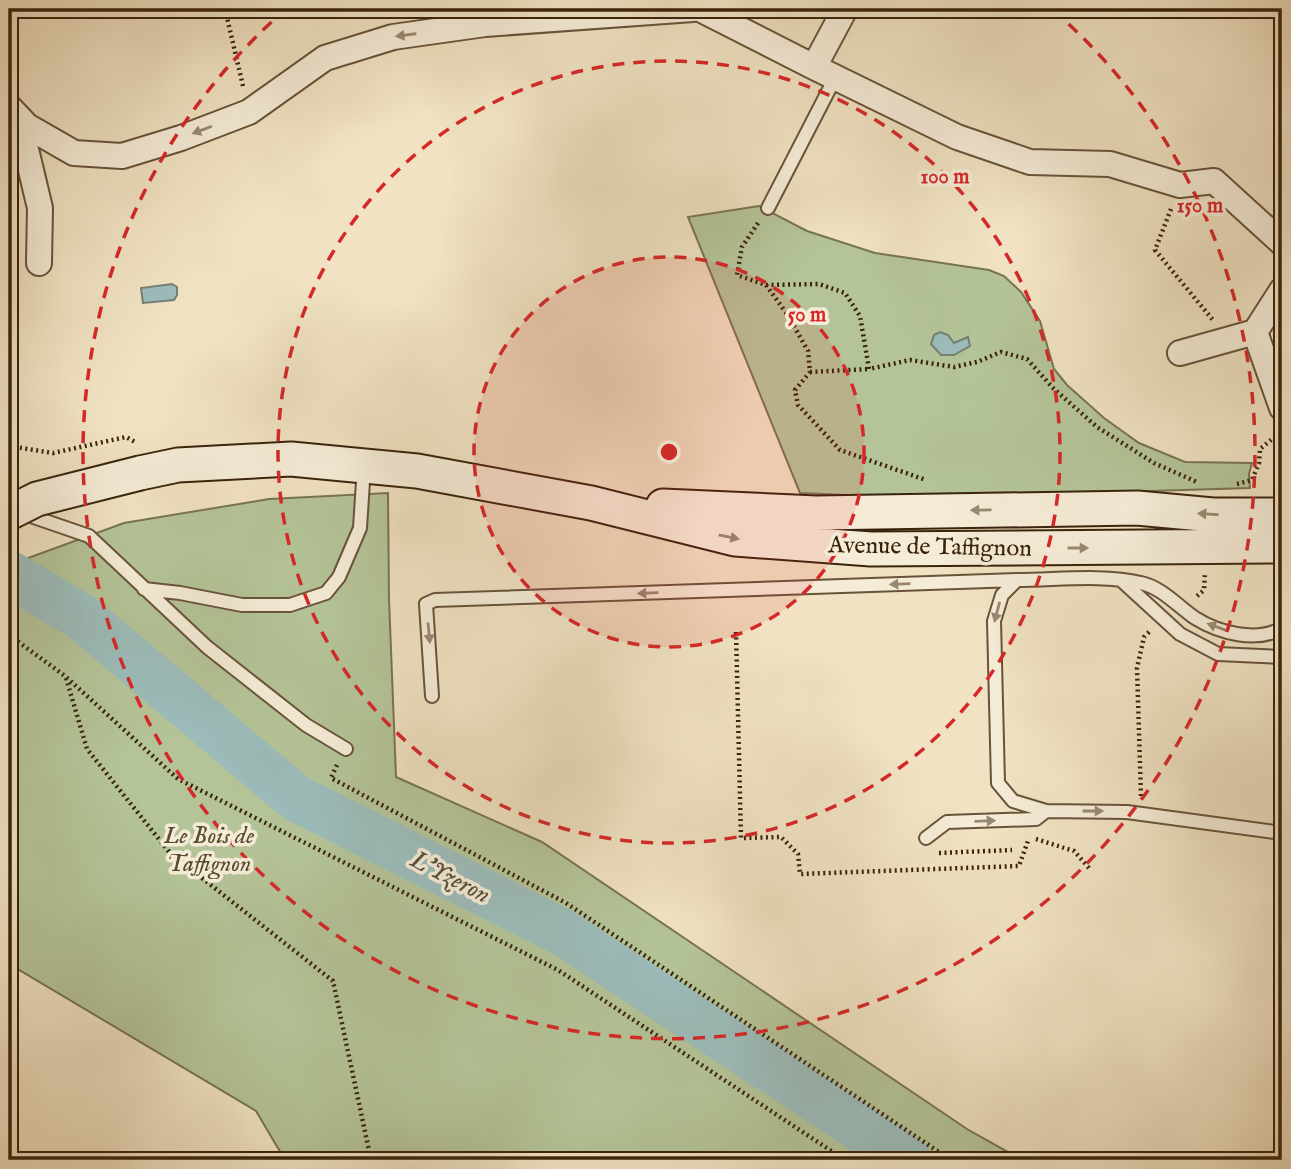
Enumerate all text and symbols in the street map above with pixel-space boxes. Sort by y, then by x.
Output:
one-way arrow [395,29,417,40]
one-way arrow [192,124,213,135]
text: 100 m [920,164,970,191]
text: 150 m [1177,193,1224,220]
text: 50 m [788,302,827,329]
centre of rings [657,440,681,464]
one-way arrow [969,505,991,516]
one-way arrow [1196,508,1218,519]
street label: Avenue de Taffignon [827,530,1032,565]
one-way arrow [718,531,740,542]
one-way arrow [1068,542,1090,554]
one-way arrow [889,578,911,590]
one-way arrow [637,587,659,598]
one-way arrow [991,601,1002,623]
one-way arrow [1206,621,1227,632]
one-way arrow [424,622,435,644]
one-way arrow [1083,805,1105,817]
one-way arrow [974,815,996,826]
park label: Le Bois de Taffignon [163,821,254,880]
water label: L'Yzeron [404,843,496,912]

